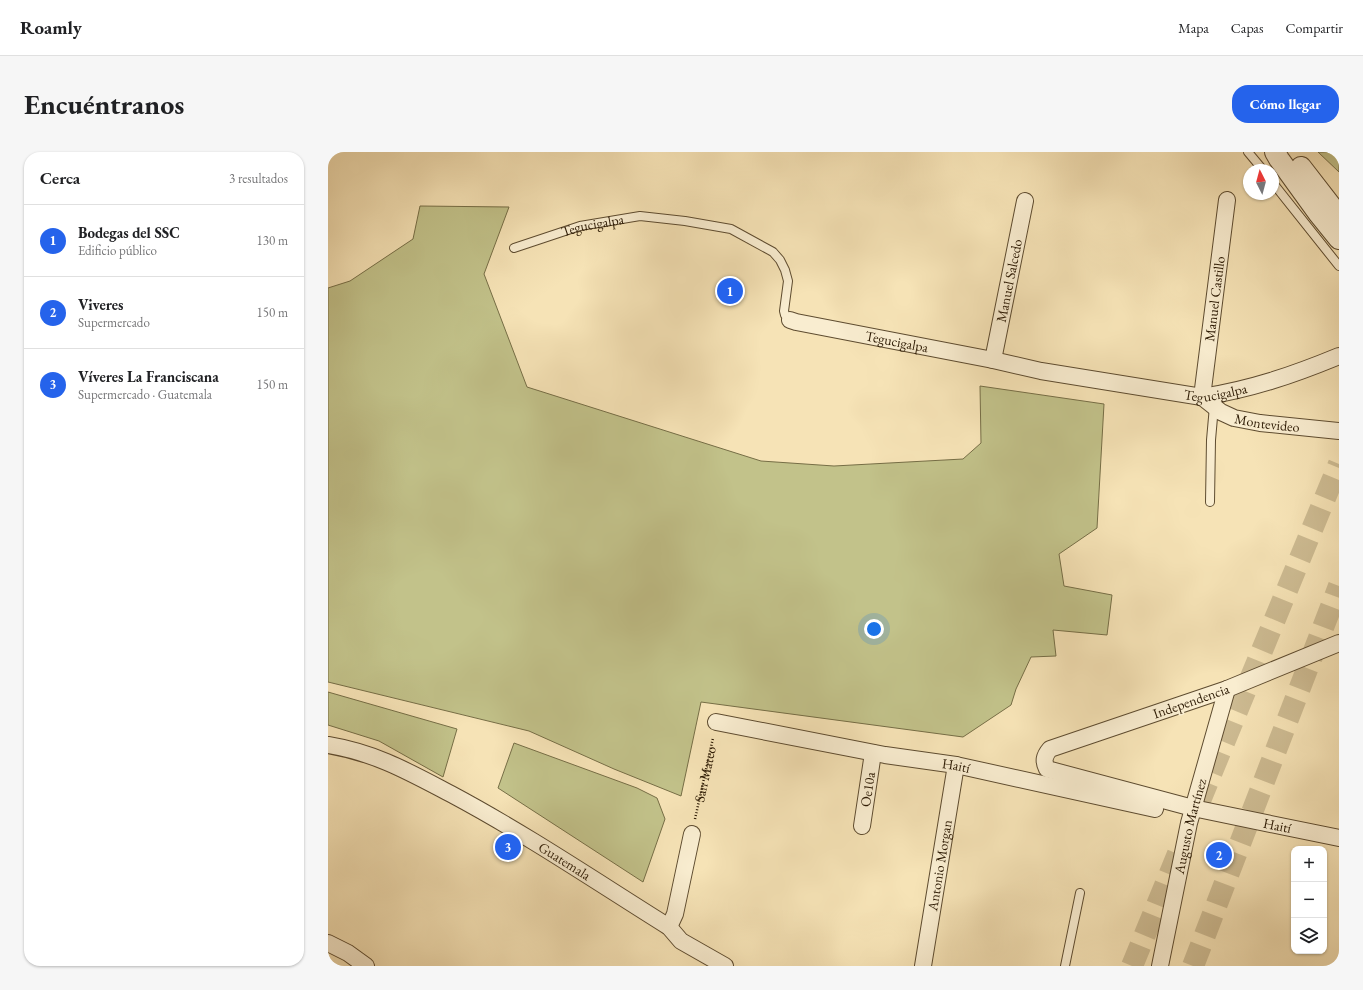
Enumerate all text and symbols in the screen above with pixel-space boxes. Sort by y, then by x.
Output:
text: Roamly [20,15,82,40]
text: Mapa [1178,19,1209,37]
text: Capas [1231,19,1263,37]
text: Compartir [1285,19,1343,37]
button: Cómo llegar [1232,85,1339,123]
text: Encuéntranos [24,86,184,122]
north arrow [1243,164,1279,200]
text: Cerca [40,167,80,189]
text: 3 resultados [229,170,288,187]
street label: Tegucigalpa [559,210,626,241]
text: Bodegas del SSC [78,223,180,242]
text: 1 [50,232,56,249]
text: 130 m [257,232,288,249]
street label: Manuel Salcedo [992,237,1026,324]
text: Edificio público [78,242,157,259]
street label: Manuel Castillo [1200,255,1229,343]
pin: 1 [717,276,743,306]
text: Viveres [78,295,124,314]
text: 2 [50,304,56,321]
text: 150 m [257,304,288,321]
text: Supermercado [78,314,150,331]
street label: Tegucigalpa [864,327,930,356]
text: Víveres La Franciscana [78,367,219,386]
text: 3 [50,376,56,393]
text: 150 m [257,376,288,393]
street label: Tegucigalpa [1183,379,1249,406]
text: Supermercado · Guatemala [78,386,212,403]
street label: Montevideo [1233,409,1301,436]
your location [864,619,884,639]
street label: Independencia [1151,679,1232,722]
street label: San Mateo [690,744,720,804]
street label: Haití [941,754,972,777]
street label: Oe10a [856,770,879,808]
street label: Augusto Martínez [1170,776,1210,877]
street label: Haití [1262,814,1294,837]
street label: Antonio Morgan [923,818,956,913]
pin: 3 [495,832,521,862]
street label: Guatemala [535,838,595,884]
pin: 2 [1206,840,1232,870]
map controls [1291,846,1327,954]
button: + [1291,846,1327,882]
button: − [1291,882,1327,918]
button: layers [1291,918,1327,954]

